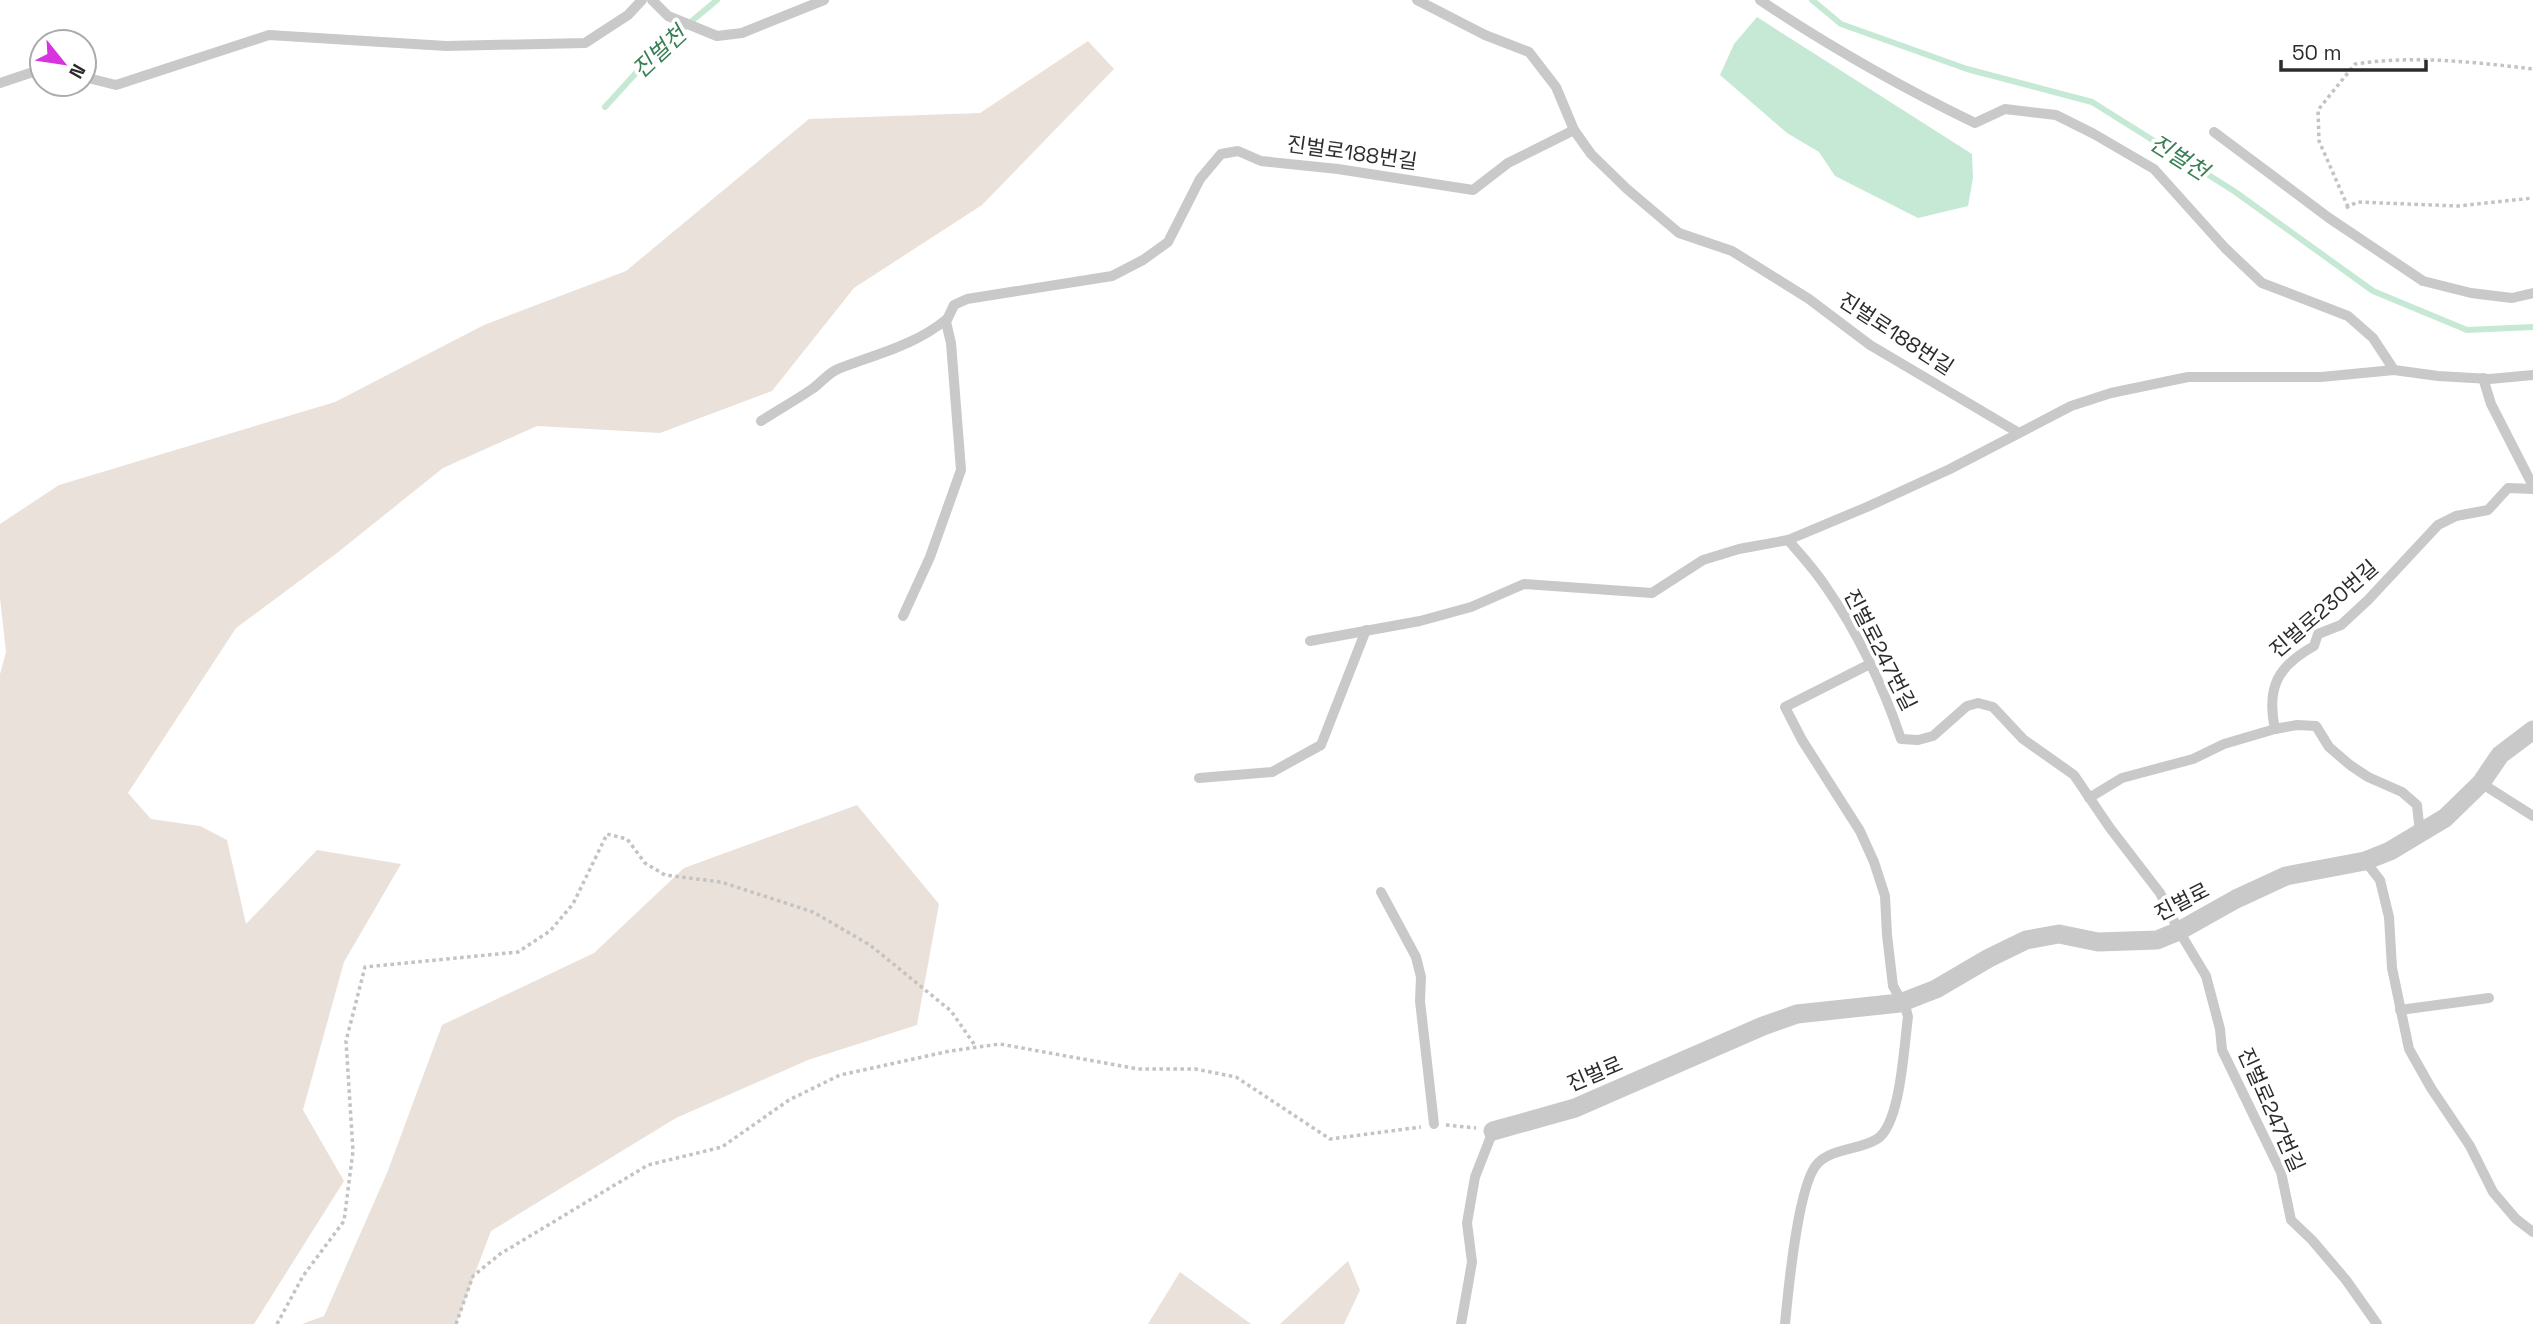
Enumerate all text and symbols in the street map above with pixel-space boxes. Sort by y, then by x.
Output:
water label: 진벌천 [626,17,695,85]
north arrow [28,28,98,98]
scale bar [2281,28,2426,72]
text: 50 m [2292,39,2342,66]
text: N [63,59,91,83]
water label: 진벌천 [2144,127,2216,188]
street label: 진벌로188번길 [1285,130,1419,175]
street label: 진벌로188번길 [1834,286,1959,381]
street label: 진벌로230번길 [2264,554,2384,663]
street label: 진벌로247번길 [1838,584,1923,715]
street label: 진벌로 [2150,876,2214,927]
street label: 진벌로247번길 [2232,1044,2311,1176]
street label: 진벌로 [1563,1050,1627,1097]

